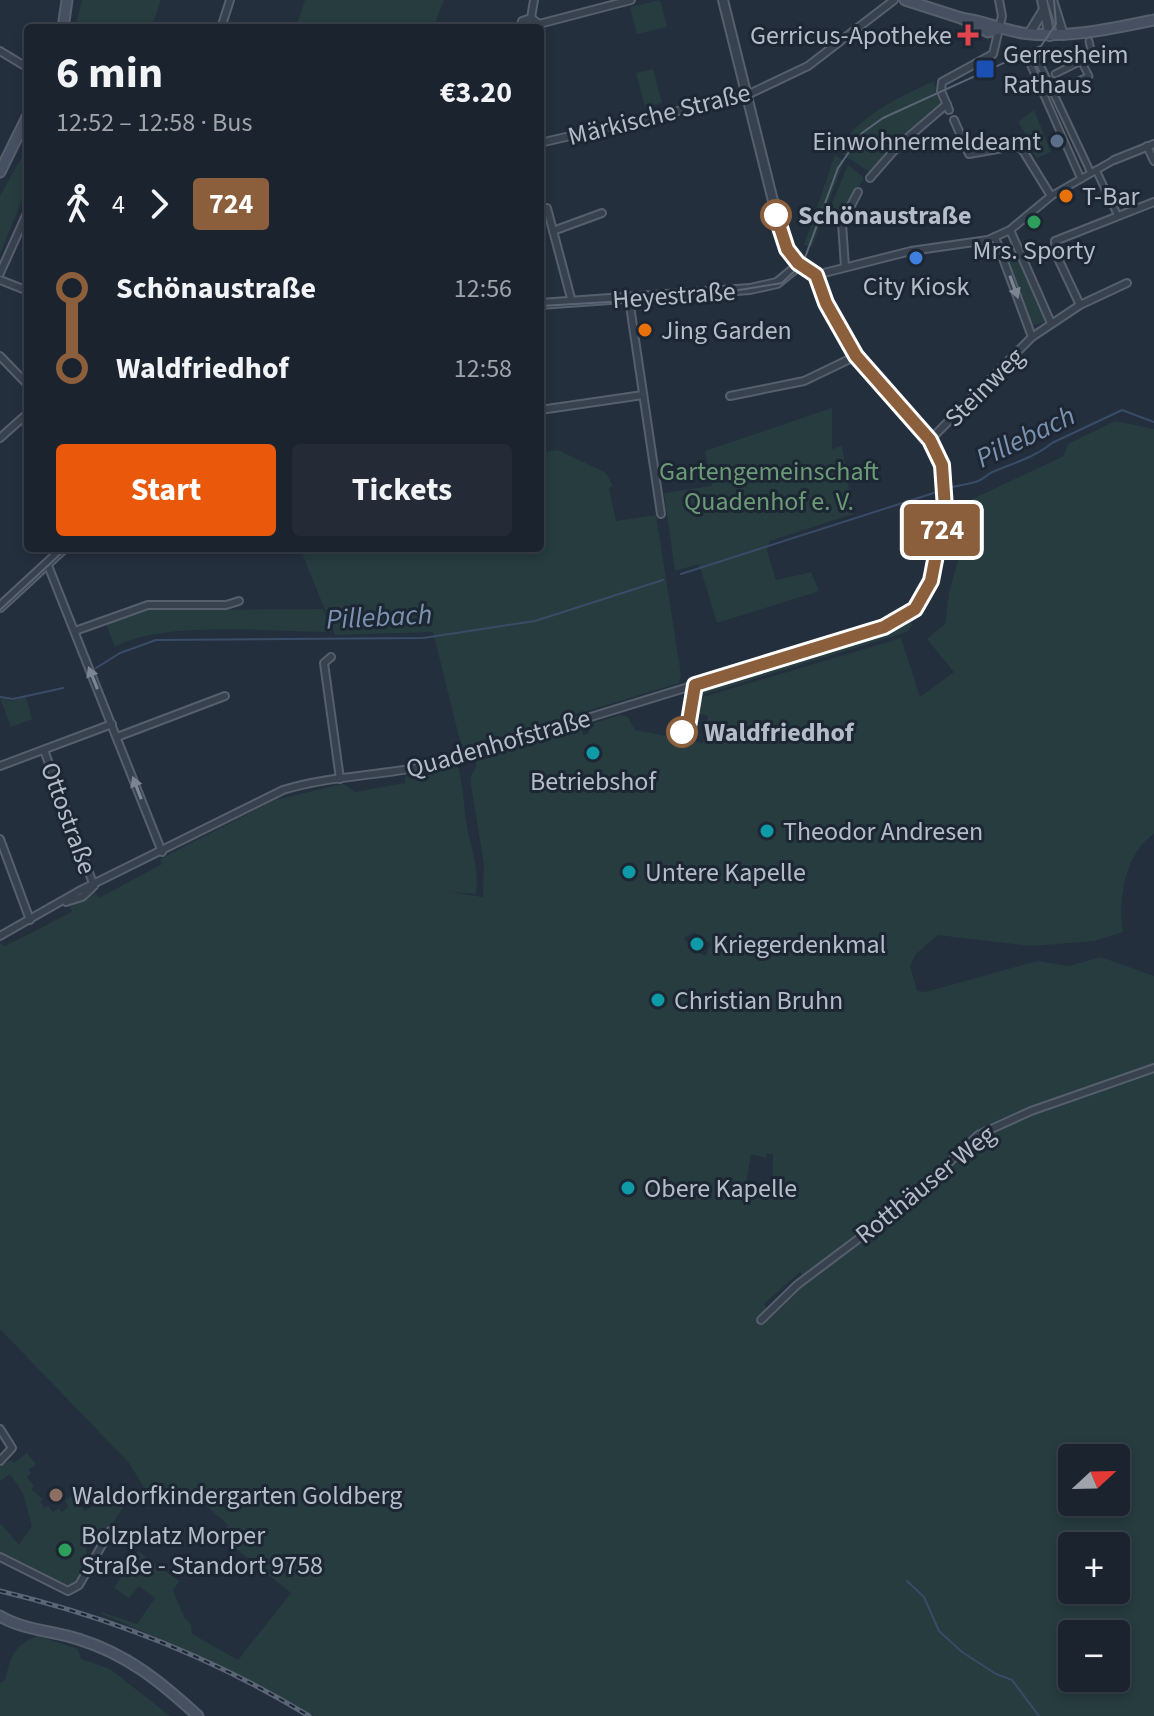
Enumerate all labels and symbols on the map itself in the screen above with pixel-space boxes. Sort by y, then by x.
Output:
place label: Gerricus-Apotheke [750,17,952,54]
marker: Gerricus-Apotheke [959,26,977,44]
place label: Gerresheim Rathaus [1003,36,1129,103]
marker: Gerresheim Rathaus [974,58,996,80]
street label: Märkische Straße [564,74,754,155]
place label: Einwohnermeldeamt [812,123,1041,160]
marker: Einwohnermeldeamt [1048,132,1066,150]
place label: T-Bar [1082,178,1141,215]
marker: T-Bar [1057,187,1075,205]
place label: Schönaustraße [798,197,971,234]
marker: Schönaustraße [761,200,791,230]
marker: Mrs. Sporty [1025,213,1043,231]
place label: Mrs. Sporty [973,232,1095,269]
marker: City Kiosk [907,249,925,267]
place label: City Kiosk [863,268,969,305]
street label: Heyestraße [611,273,737,318]
one-way arrow [1008,275,1021,299]
place label: Jing Garden [661,312,792,349]
marker: Jing Garden [636,321,654,339]
street label: Steinweg [936,339,1033,436]
water label: Pillebach [969,396,1082,478]
park label: Gartengemeinschaft Quadenhof e. V. [659,453,879,520]
line badge: 724 [896,504,988,556]
water label: Pillebach [325,594,433,640]
one-way arrow [86,666,99,690]
street label: Quadenhofstraße [402,699,595,787]
place label: Waldfriedhof [704,714,855,751]
marker: Waldfriedhof [667,717,697,747]
marker: Betriebshof [584,744,602,762]
street label: Ottostraße [31,757,106,879]
place label: Betriebshof [530,763,657,800]
one-way arrow [130,776,143,800]
place label: Theodor Andresen [783,813,983,850]
marker: Theodor Andresen [758,822,776,840]
place label: Untere Kapelle [645,854,806,891]
marker: Untere Kapelle [620,863,638,881]
place label: Kriegerdenkmal [713,926,886,963]
marker: Kriegerdenkmal [688,935,706,953]
place label: Christian Bruhn [674,982,843,1019]
marker: Christian Bruhn [649,991,667,1009]
street label: Rotthäuser Weg [847,1116,1003,1253]
place label: Obere Kapelle [644,1170,797,1207]
marker: Obere Kapelle [619,1179,637,1197]
north arrow [1058,1444,1130,1516]
place label: Waldorfkindergarten Goldberg [72,1477,402,1514]
marker: Waldorfkindergarten Goldberg [47,1486,65,1504]
place label: Bolzplatz Morper Straße - Standort 9758 [81,1517,323,1584]
marker: Bolzplatz Morper Straße - Standort 9758 [56,1541,74,1559]

